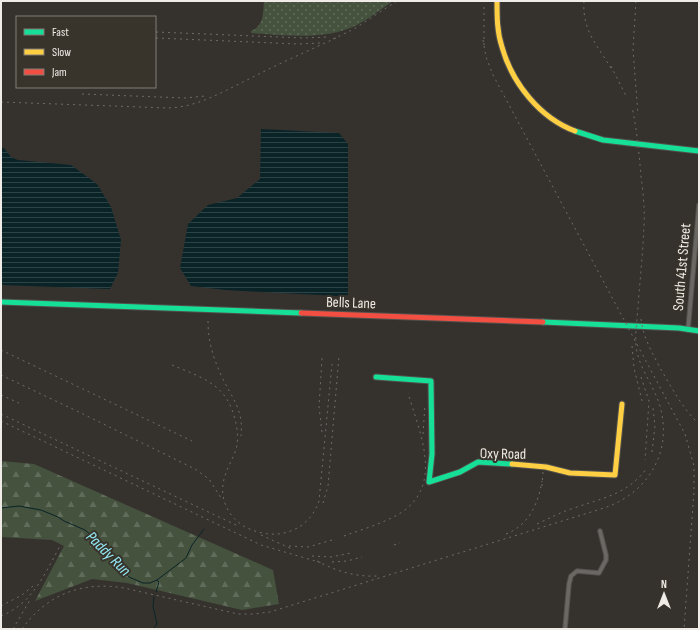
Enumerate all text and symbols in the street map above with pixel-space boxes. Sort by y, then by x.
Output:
legend [16,16,156,88]
text: Fast [52,25,69,40]
text: Slow [52,45,71,60]
text: Jam [51,65,67,80]
street label: South 41st Street [669,222,695,312]
street label: Bells Lane [326,293,376,313]
street label: Oxy Road [480,444,526,464]
water label: Paddy Run [82,528,134,580]
north arrow [644,574,684,614]
text: N [661,578,667,591]

